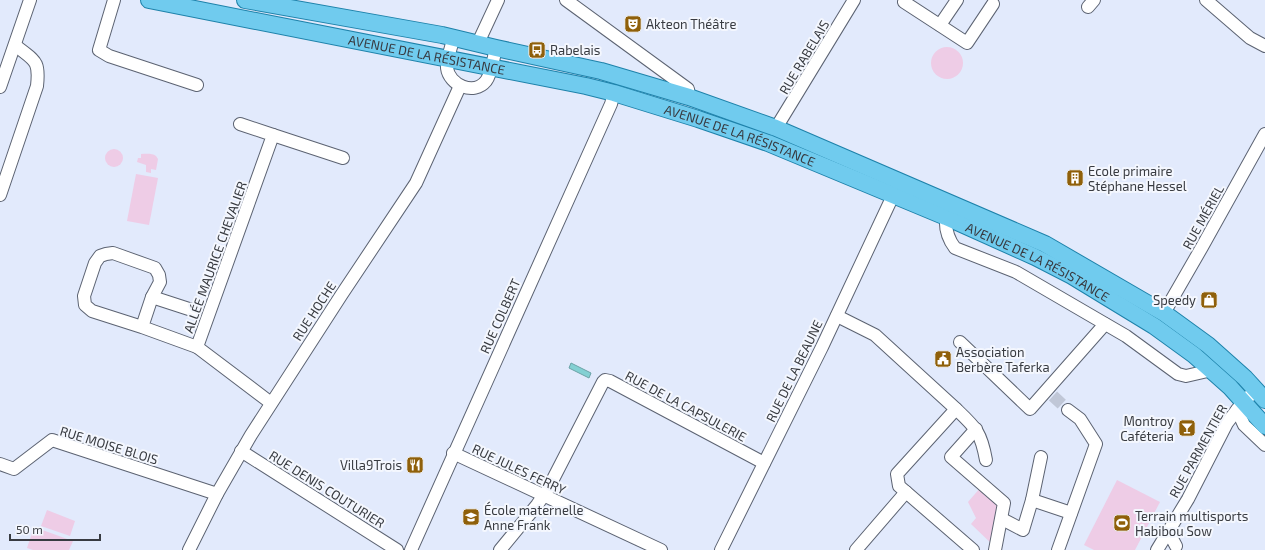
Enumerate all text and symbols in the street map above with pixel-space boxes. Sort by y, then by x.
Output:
theatre icon: Akteon Théâtre [623,14,643,34]
place label: Akteon Théâtre [646,16,736,32]
street label: RUE RABELAIS [776,17,832,97]
street label: AVENUE DE LA RÉSISTANCE [347,31,506,78]
bus stop icon: Rabelais [527,40,547,60]
place label: Rabelais [550,42,600,58]
street label: AVENUE DE LA RÉSISTANCE [662,101,818,170]
place label: Ecole primaire Stéphane Hessel [1088,163,1187,194]
building icon: Ecole primaire Stéphane Hessel [1065,168,1085,188]
street label: ALLÉE MAURICE CHEVALIER [179,179,250,335]
street label: RUE MÉRIEL [1178,181,1227,252]
street label: AVENUE DE LA RÉSISTANCE [963,219,1112,305]
street label: RUE COLBERT [476,276,524,356]
street label: RUE HOCHE [289,278,339,344]
shop icon: Speedy [1199,290,1219,310]
place label: Speedy [1153,292,1196,308]
street label: RUE DE LA BEAUNE [762,317,826,425]
place label: Association Berbère Taferka [956,344,1050,375]
public building icon: Association Berbère Taferka [933,349,953,369]
street label: RUE DE LA CAPSULERIE [623,367,749,445]
street label: RUE PARMENTIER [1166,401,1230,501]
place label: Montroy Caféteria [1120,413,1174,444]
bar icon: Montroy Caféteria [1177,418,1197,438]
street label: RUE MOISE BLOIS [58,422,160,468]
street label: RUE JULES FERRY [470,440,569,498]
street label: RUE DENIS COUTURIER [266,447,388,531]
restaurant icon: Villa9Trois [405,455,425,475]
place label: Villa9Trois [340,457,402,473]
place label: École maternelle Anne Frank [484,501,584,533]
school or university icon: École maternelle Anne Frank [461,507,481,527]
place label: Terrain multisports Habibou Sow [1135,508,1248,539]
sports icon: Terrain multisports Habibou Sow [1112,513,1132,533]
scale bar [10,516,100,542]
text: 50 m [16,522,43,536]

